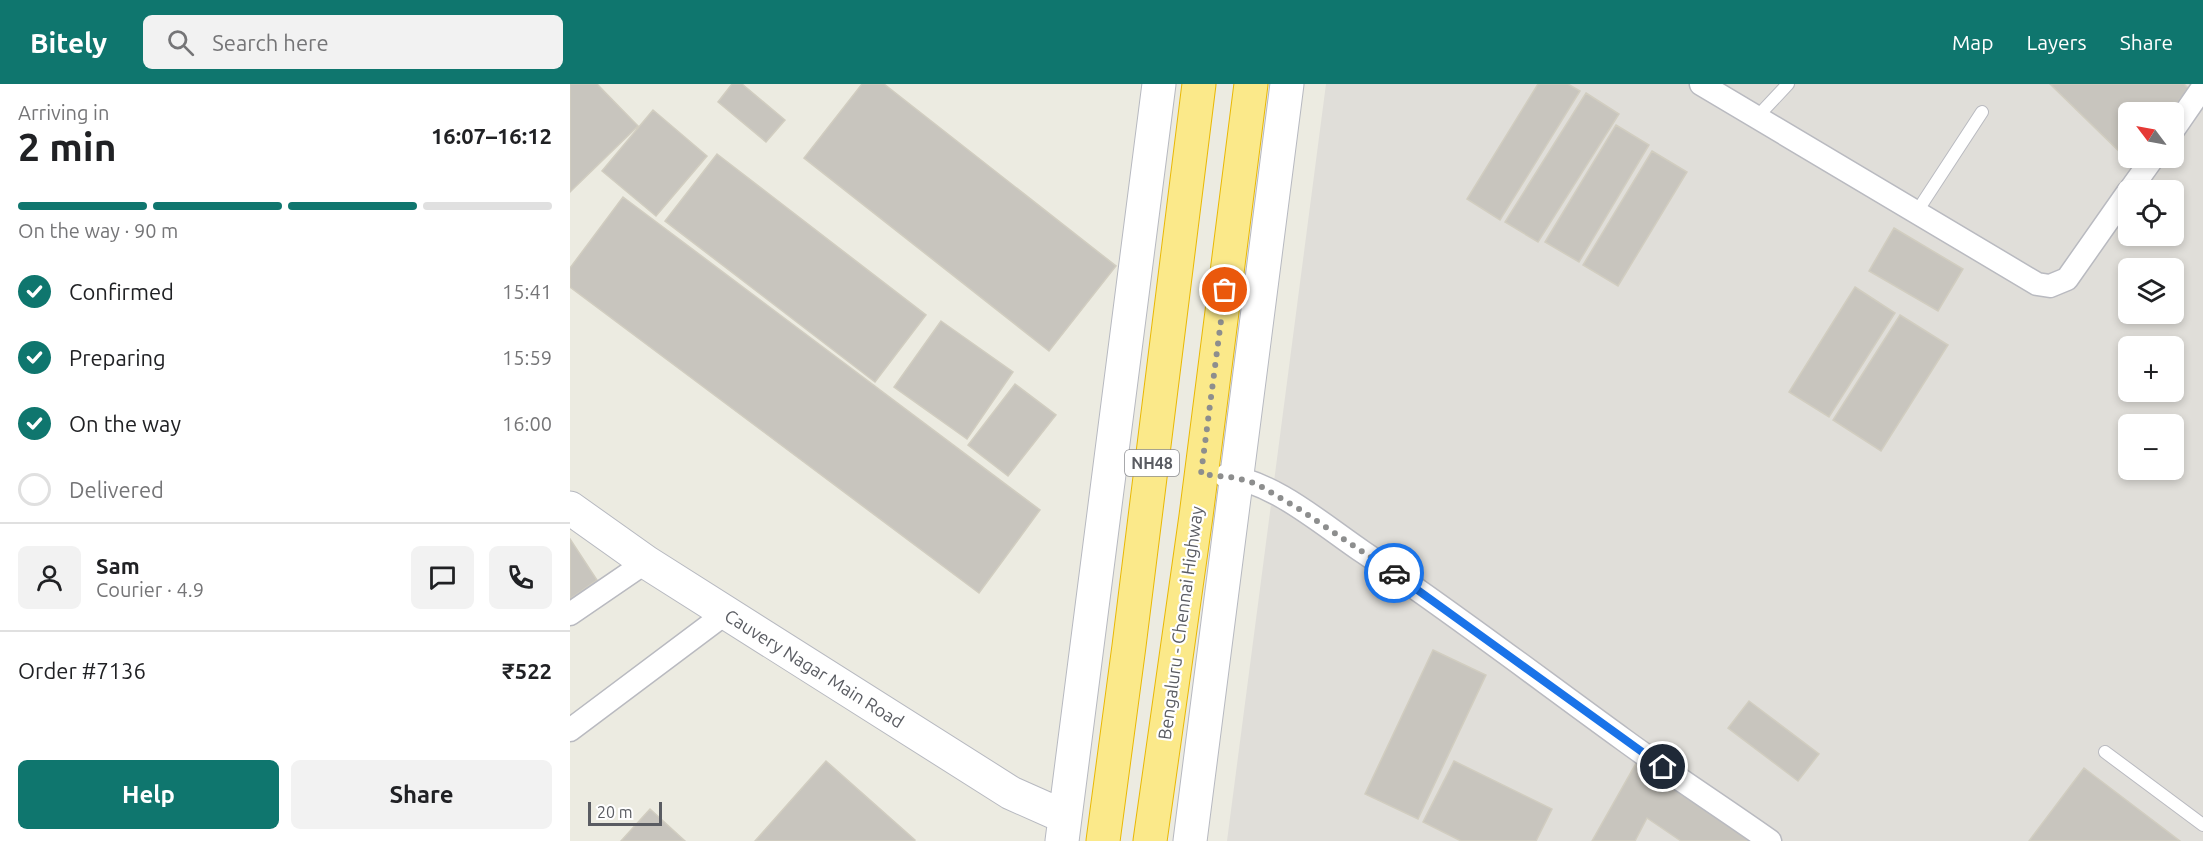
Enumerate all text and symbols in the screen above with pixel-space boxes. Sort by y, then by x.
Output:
search box [143,15,563,69]
icon: search [164,26,197,59]
text: Bitely [30,27,107,58]
text: Search here [212,30,329,55]
text: Map [1952,30,1993,54]
text: Layers [2026,30,2087,54]
text: Share [2120,30,2173,54]
text: Arriving in [18,101,109,124]
north arrow [2118,102,2184,168]
map controls [2118,102,2184,480]
text: 16:07–16:12 [431,123,552,148]
text: 2 min [18,125,117,168]
button: locate [2118,180,2184,246]
text: On the way · 90 m [18,219,178,242]
button: layers [2118,258,2184,324]
pin [1199,264,1250,315]
icon: bag [1208,273,1241,306]
icon: check [18,275,51,308]
text: Confirmed [69,279,174,304]
text: 15:41 [502,280,552,303]
button: + [2118,336,2184,402]
icon: check [18,341,51,374]
text: Preparing [69,345,166,370]
text: 15:59 [502,346,552,369]
icon: check [18,407,51,440]
text: On the way [69,411,181,436]
text: 16:00 [502,412,552,435]
button: − [2118,414,2184,480]
road number: NH48 [1125,450,1179,476]
text: Delivered [69,477,164,502]
street label: Bengaluru - Chennai Highway [1154,504,1206,741]
courier [1364,543,1424,603]
button: person [18,546,81,609]
button: chat [411,546,474,609]
button: phone [489,546,552,609]
text: Sam [96,553,140,578]
icon: car [1378,557,1411,590]
text: Courier · 4.9 [96,578,204,601]
street label: Cauvery Nagar Main Road [721,605,908,731]
text: Order #7136 [18,658,146,683]
text: ₹522 [502,658,552,683]
pin [1637,741,1688,792]
icon: home [1646,750,1679,783]
button: Help [18,760,279,829]
button: Share [291,760,552,829]
scale bar [588,799,662,826]
text: 20 m [597,803,633,821]

